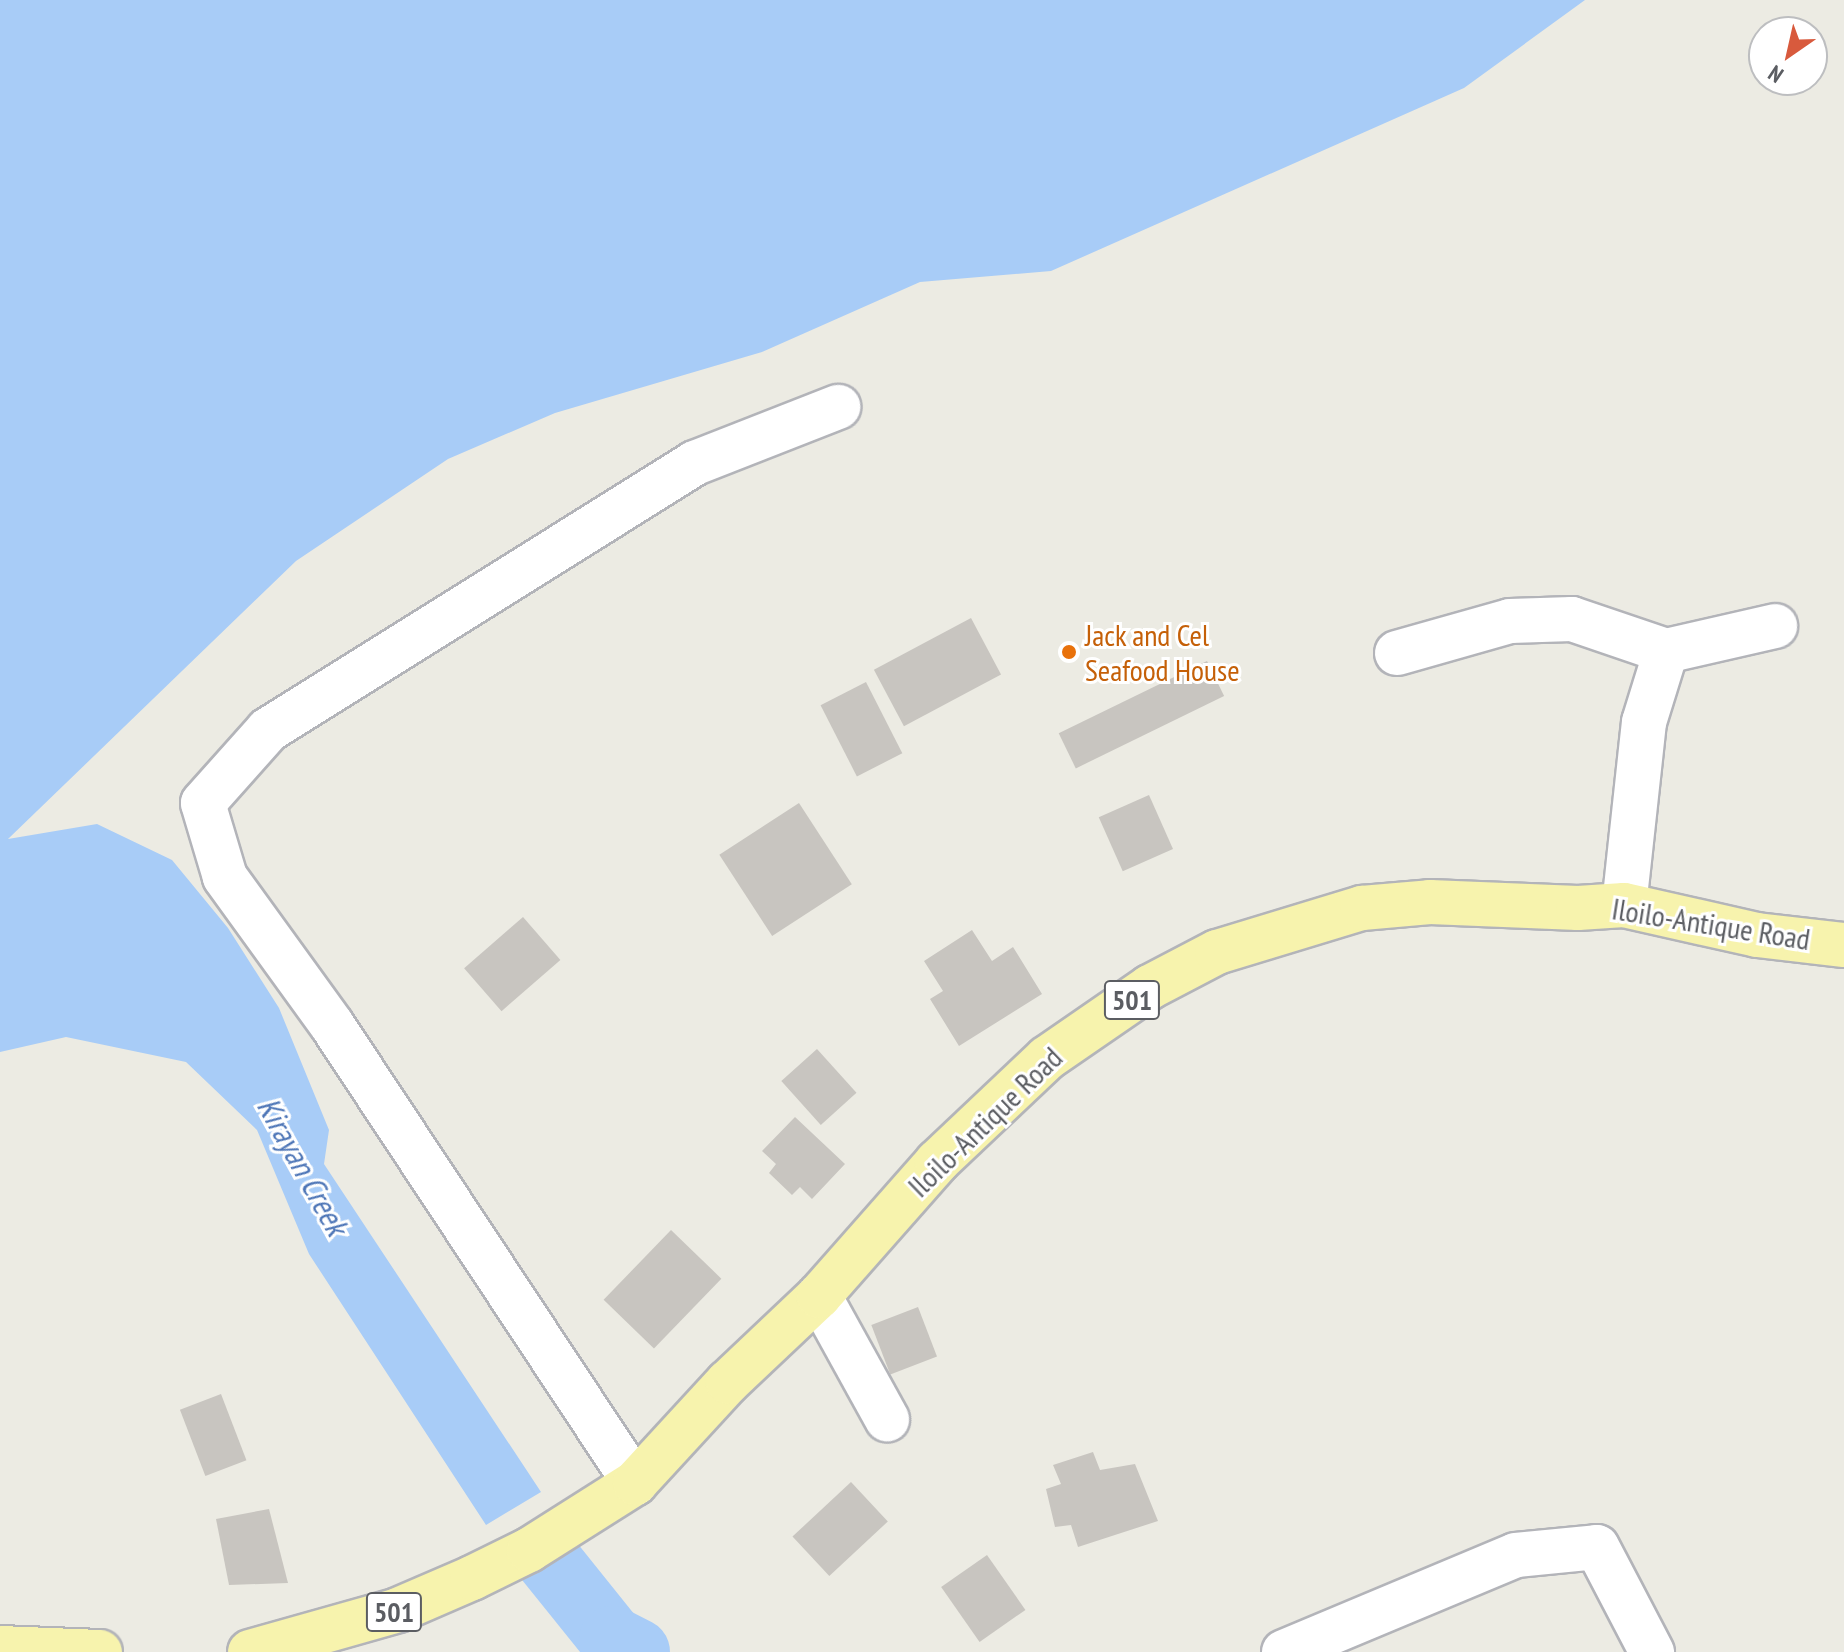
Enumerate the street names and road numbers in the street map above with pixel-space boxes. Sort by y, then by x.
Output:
street label: Iloilo-Antique Road [1609,891,1813,957]
road number: 501 [1102,976,1162,1024]
street label: Iloilo-Antique Road [901,1040,1069,1204]
road number: 501 [364,1588,424,1636]

